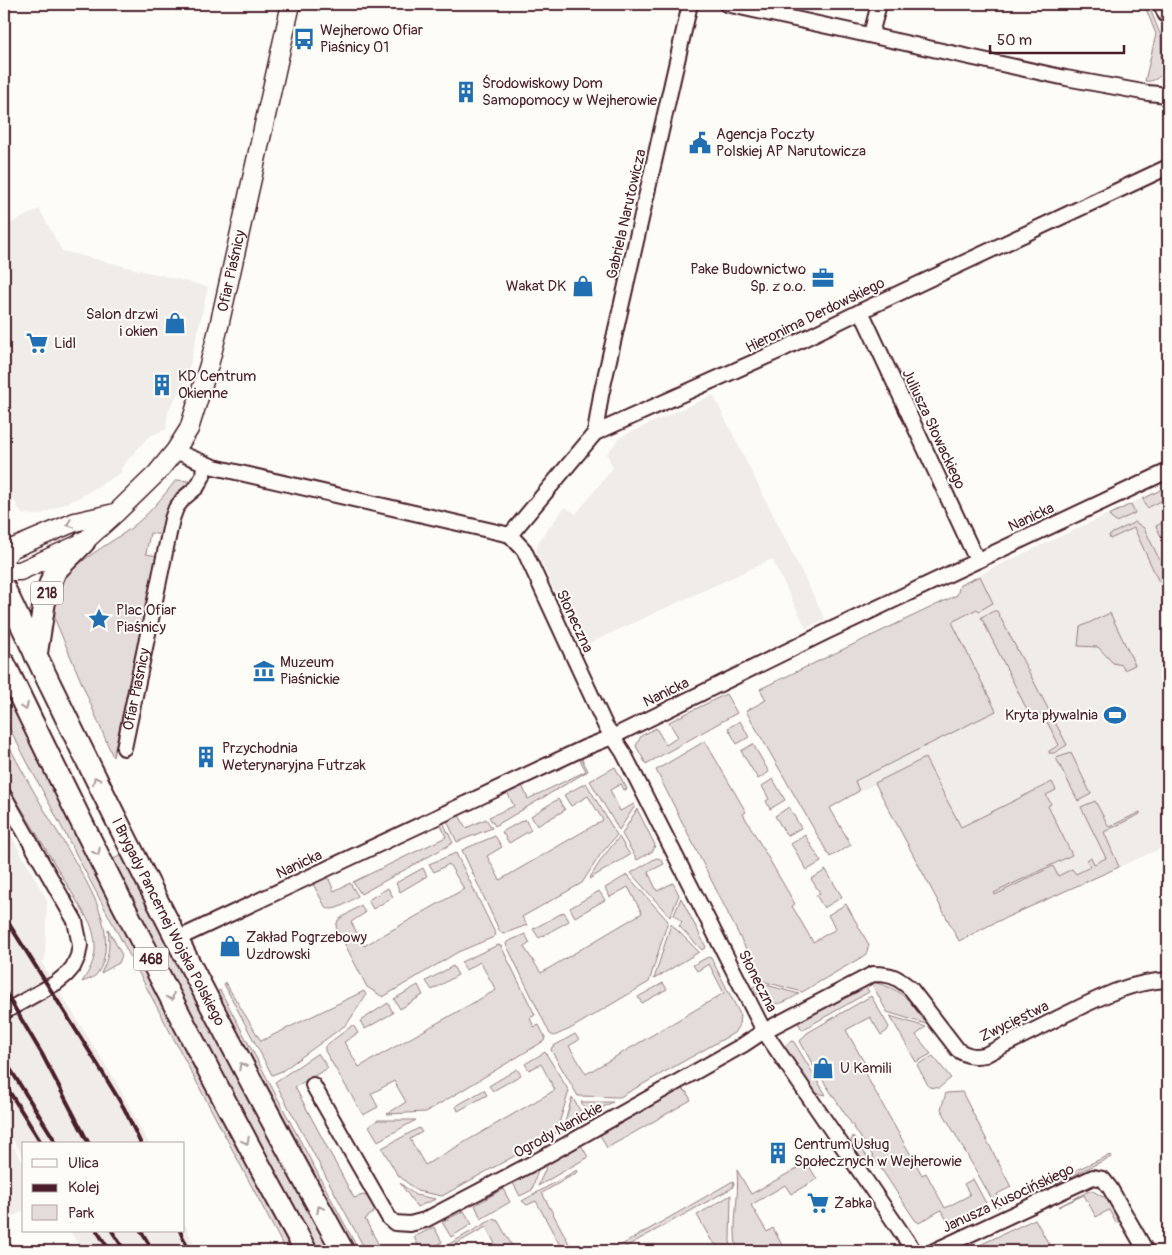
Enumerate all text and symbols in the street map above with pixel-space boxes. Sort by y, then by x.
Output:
place label: Wejherowo Ofiar Piaśnicy 01 [320,21,424,57]
scale bar [990,22,1123,54]
bus stop icon: Wejherowo Ofiar Piaśnicy 01 [291,26,317,52]
text: 50 m [997,31,1032,50]
place label: Środowiskowy Dom Samopomocy w Wejherowie [482,74,658,110]
building icon: Środowiskowy Dom Samopomocy w Wejherowie [453,79,479,105]
place label: Agencja Poczty Polskiej AP Narutowicza [716,125,866,161]
public building icon: Agencja Poczty Polskiej AP Narutowicza [687,130,713,156]
street label: Gabriela Narutowicza [602,147,651,281]
street label: Ofiar Piaśnicy [213,227,250,314]
place label: Pake Budownictwo Sp. z o.o. [690,260,806,296]
office icon: Pake Budownictwo Sp. z o.o. [810,265,836,291]
shop icon: Wakat DK [570,273,596,299]
street label: Hieronima Derdowskiego [743,273,888,357]
place label: Wakat DK [506,277,566,296]
place label: Salon drzwi i okien [86,305,158,341]
shop icon: Salon drzwi i okien [162,310,188,336]
supermarket icon: Lidl [24,330,50,356]
place label: Lidl [54,334,76,353]
street label: Juliusza Słowackiego [897,366,970,492]
place label: KD Centrum Okienne [178,367,256,403]
building icon: KD Centrum Okienne [149,372,175,398]
street label: Nanicka [1005,499,1057,536]
one-way arrow [66,518,75,529]
road number: 218 [31,582,63,604]
street label: Słoneczna [552,587,597,656]
place label: Plac Ofiar Piaśnicy [116,601,177,637]
place icon: Plac Ofiar Piaśnicy [86,606,112,632]
street label: Ofiar Piaśnicy [119,646,155,732]
place label: Muzeum Piaśnickie [280,653,340,689]
museum icon: Muzeum Piaśnickie [251,658,277,684]
street label: Nanicka [640,673,692,712]
one-way arrow [19,702,29,711]
sports icon: Kryta pływalnia [1102,702,1128,728]
place label: Kryta pływalnia [1005,706,1098,725]
place label: Przychodnia Weterynaryjna Futrzak [222,739,367,775]
building icon: Przychodnia Weterynaryjna Futrzak [193,744,219,770]
one-way arrow [92,776,103,785]
street label: I Brygady Pancernej Wojska Polskiego [107,815,229,1029]
street label: Nanicka [273,846,325,883]
one-way arrow [91,847,101,856]
place label: Zakład Pogrzebowy Uzdrowski [246,928,368,964]
shop icon: Zakład Pogrzebowy Uzdrowski [217,933,243,959]
street label: Słoneczna [734,947,781,1015]
road number: 468 [134,948,168,971]
one-way arrow [165,992,175,1001]
street label: Zwycięstwa [977,997,1052,1046]
shop icon: U Kamili [810,1055,836,1081]
place label: U Kamili [840,1059,892,1078]
one-way arrow [239,1062,249,1071]
street label: Ogrody Nanickie [510,1098,607,1163]
place label: Centrum Usług Społecznych w Wejherowie [794,1135,962,1171]
one-way arrow [240,1136,250,1145]
building icon: Centrum Usług Społecznych w Wejherowie [765,1140,791,1166]
legend [22,1142,185,1232]
text: Ulica [68,1154,99,1173]
street label: Janusza Kusocińskiego [939,1160,1077,1237]
text: Kolej [68,1178,100,1197]
supermarket icon: Żabka [805,1190,831,1216]
place label: Żabka [834,1194,872,1213]
text: Park [68,1204,95,1223]
one-way arrow [316,1205,326,1214]

